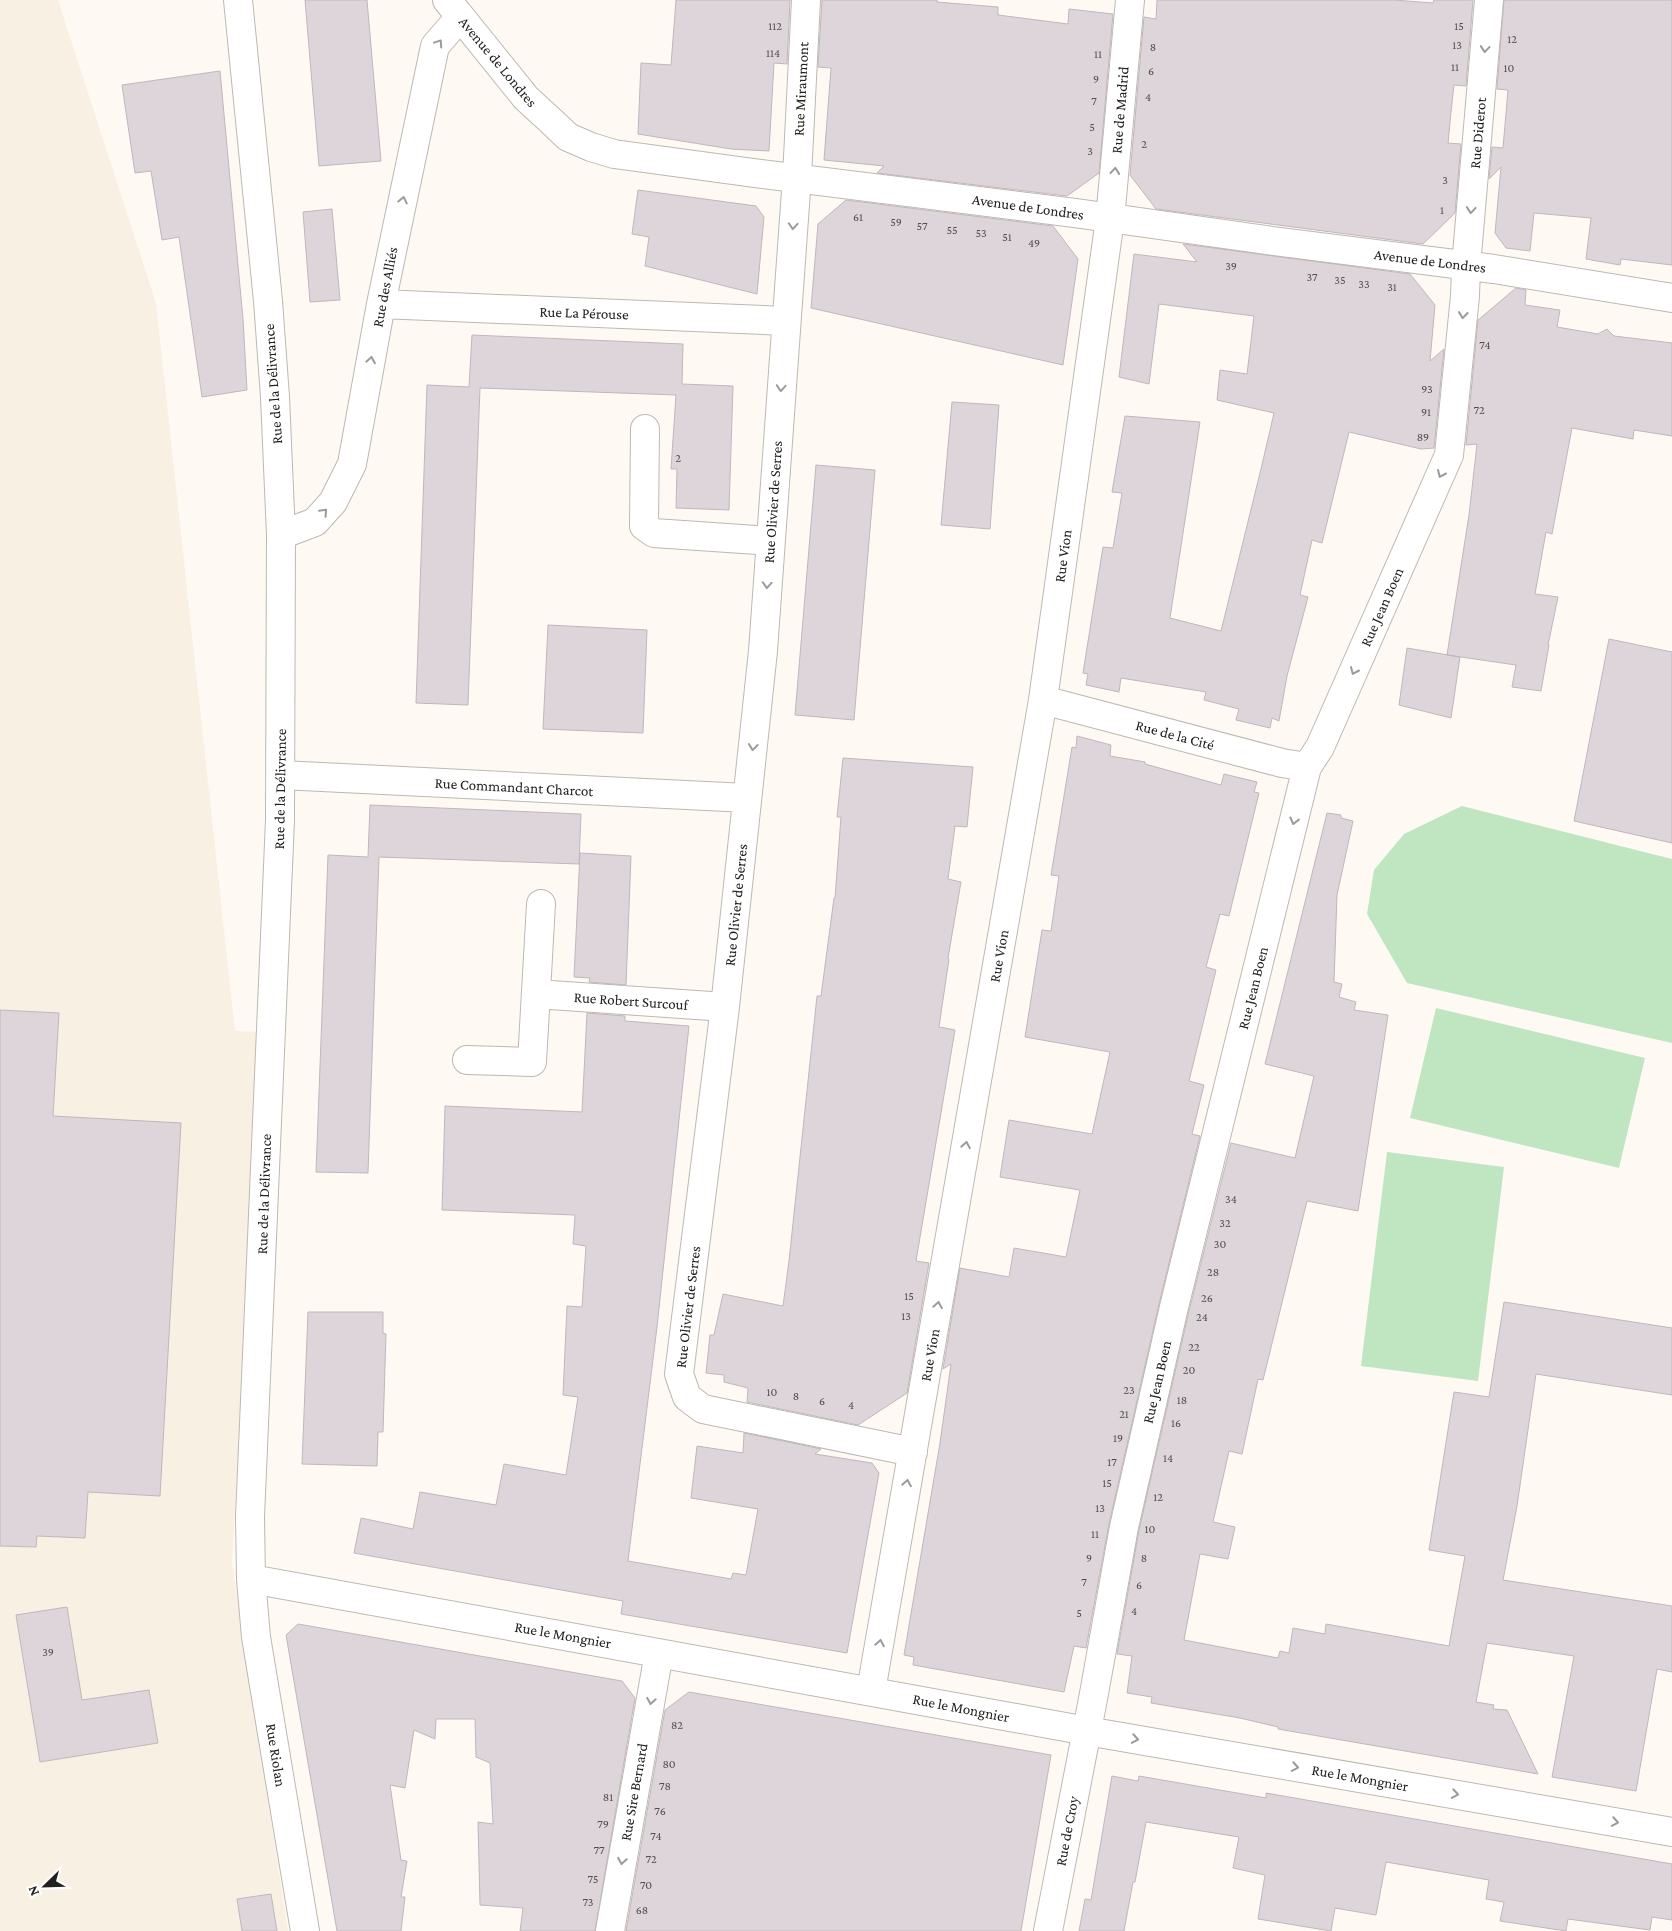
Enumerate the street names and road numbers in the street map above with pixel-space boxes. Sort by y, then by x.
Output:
street label: Avenue de Londres [456,14,540,110]
street label: Rue Miraumont [791,40,812,137]
street label: Rue de Madrid [1108,66,1132,154]
street label: Rue Diderot [1467,96,1489,169]
street label: Avenue de Londres [971,191,1085,223]
street label: Rue des Alliés [369,245,401,329]
street label: Avenue de Londres [1373,246,1487,276]
street label: Rue La Pérouse [539,303,629,323]
street label: Rue de la Délivrance [261,323,285,445]
street label: Rue Olivier de Serres [761,440,785,564]
street label: Rue Vion [1051,529,1075,583]
street label: Rue Jean Boen [1357,565,1407,649]
street label: Rue de la Cité [1134,717,1216,753]
street label: Rue de la Délivrance [271,728,289,849]
street label: Rue Commandant Charcot [434,775,595,799]
street label: Rue Olivier de Serres [722,843,750,967]
street label: Rue Vion [986,928,1012,984]
street label: Rue Jean Boen [1235,945,1272,1031]
street label: Rue Robert Surcouf [573,989,690,1013]
street label: Rue de la Délivrance [254,1133,274,1255]
street label: Rue Olivier de Serres [673,1245,703,1369]
street label: Rue Vion [917,1327,943,1383]
street label: Rue Jean Boen [1140,1339,1175,1425]
street label: Rue le Mongnier [513,1619,613,1652]
street label: Rue le Mongnier [911,1691,1011,1726]
street label: Rue Riolan [263,1722,289,1788]
street label: Rue Sire Bernard [618,1742,650,1842]
street label: Rue le Mongnier [1310,1762,1410,1795]
street label: Rue de Croy [1052,1795,1083,1868]

